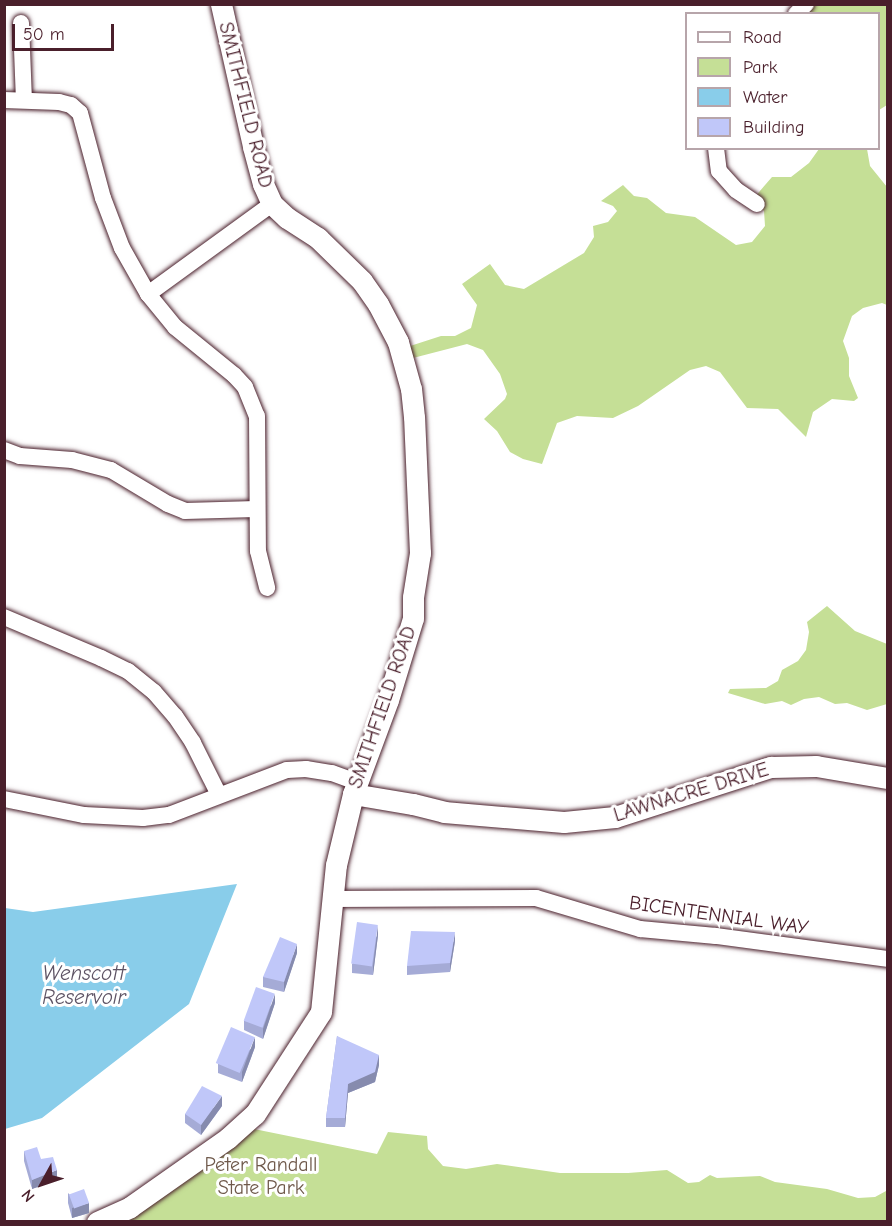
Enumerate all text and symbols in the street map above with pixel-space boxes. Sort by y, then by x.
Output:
scale bar [15,12,117,50]
legend [685,12,880,150]
street label: SMITHFIELD ROAD [214,20,278,190]
text: 50 m [23,24,65,45]
text: Road [743,27,782,48]
text: Park [743,57,777,78]
text: Water [743,87,787,108]
text: Building [743,117,805,138]
street label: SMITHFIELD ROAD [343,623,421,791]
street label: LAWNACRE DRIVE [611,757,771,827]
street label: BICENTENNIAL WAY [628,891,810,939]
water label: Wenscott Reservoir [42,960,126,1010]
park label: Peter Randall State Park [205,1153,317,1200]
north arrow [12,1154,72,1214]
text: N [18,1186,38,1205]

